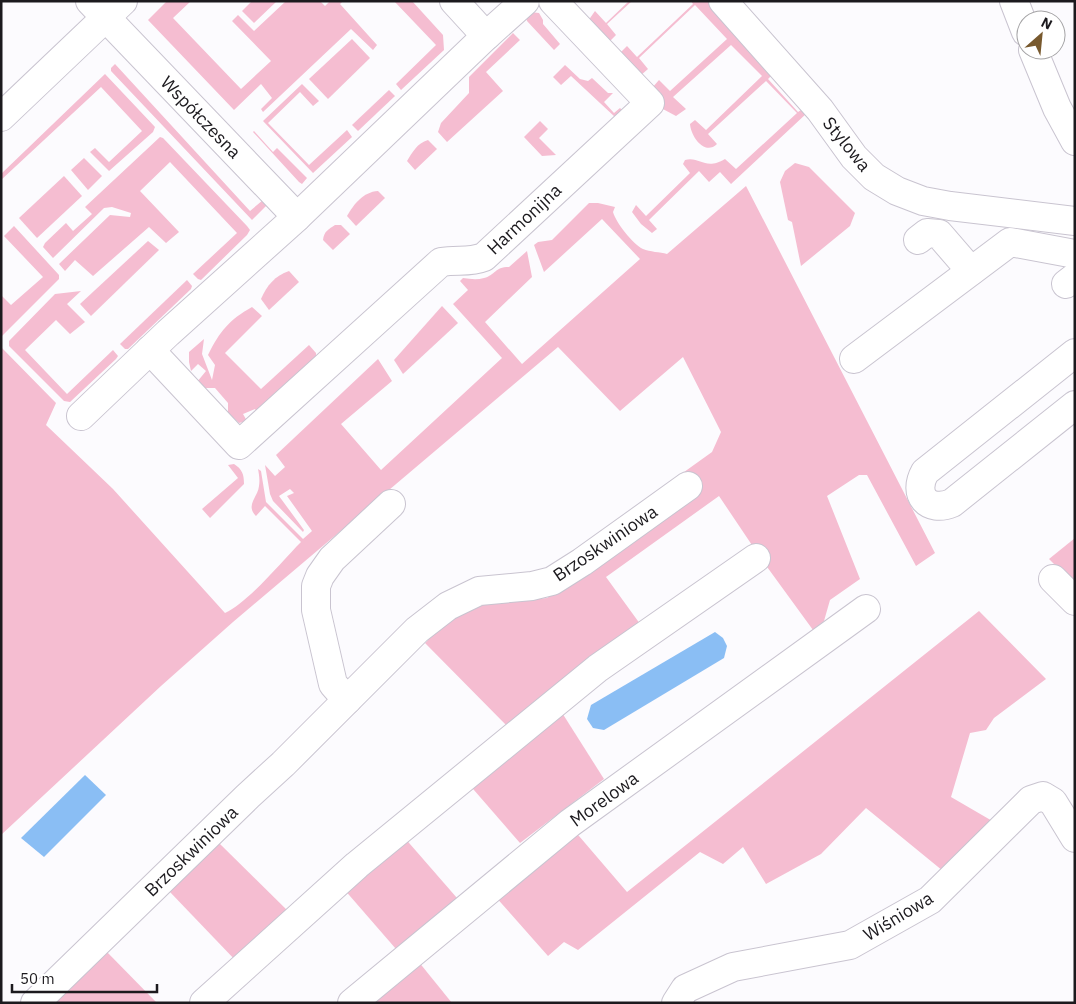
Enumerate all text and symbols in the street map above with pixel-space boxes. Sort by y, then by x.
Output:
north arrow [1016,10,1066,60]
text: N [1038,13,1056,34]
street label: Współczesna [156,71,246,163]
street label: Stylowa [818,112,876,176]
street label: Harmonijna [482,178,566,259]
street label: Brzoskwiniowa [548,499,662,586]
street label: Morelowa [565,766,643,832]
street label: Brzoskwiniowa [139,800,243,901]
street label: Wiśniowa [859,886,937,946]
scale bar [12,962,158,994]
text: 50 m [20,969,55,988]

